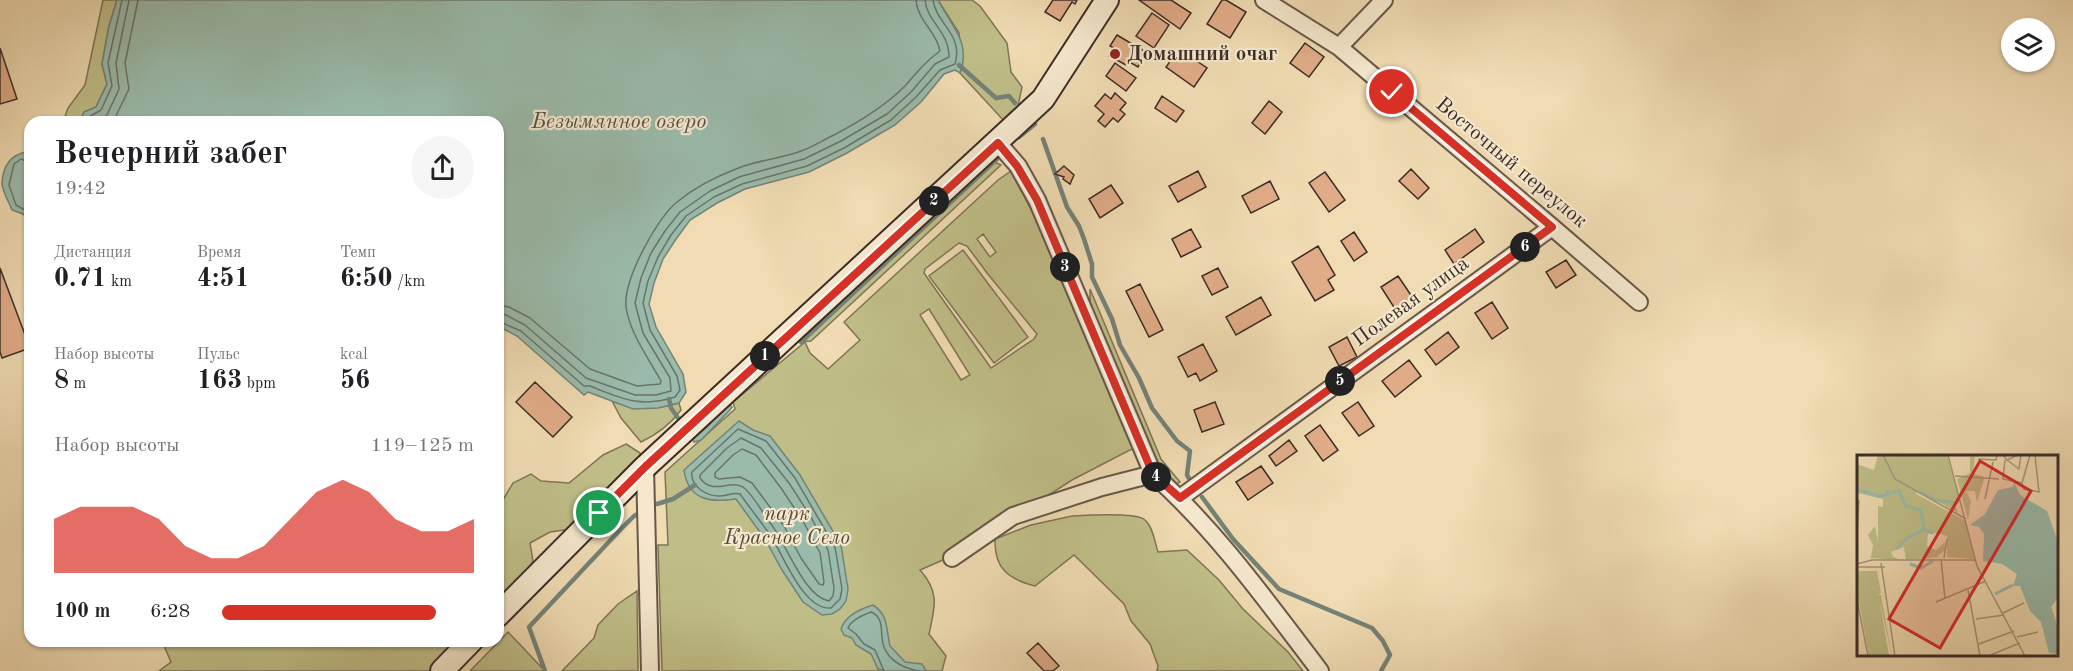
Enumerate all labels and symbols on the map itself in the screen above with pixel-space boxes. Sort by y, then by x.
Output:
place label: Домашний очаг [1127,44,1277,65]
marker: Домашний очаг [1108,47,1122,61]
pin [1366,66,1417,117]
street label: Восточный переулок [1431,94,1591,233]
water label: Безымянное озеро [531,111,706,133]
pin: 2 [919,186,949,216]
pin: 6 [1510,232,1540,262]
pin: 3 [1050,252,1080,282]
street label: Полевая улица [1349,253,1473,351]
pin: 1 [750,341,780,371]
pin: 5 [1325,366,1355,396]
inset map [1857,455,2058,656]
pin: 4 [1141,462,1171,492]
pin [573,487,624,538]
park label: парк Красное Село [723,504,850,549]

